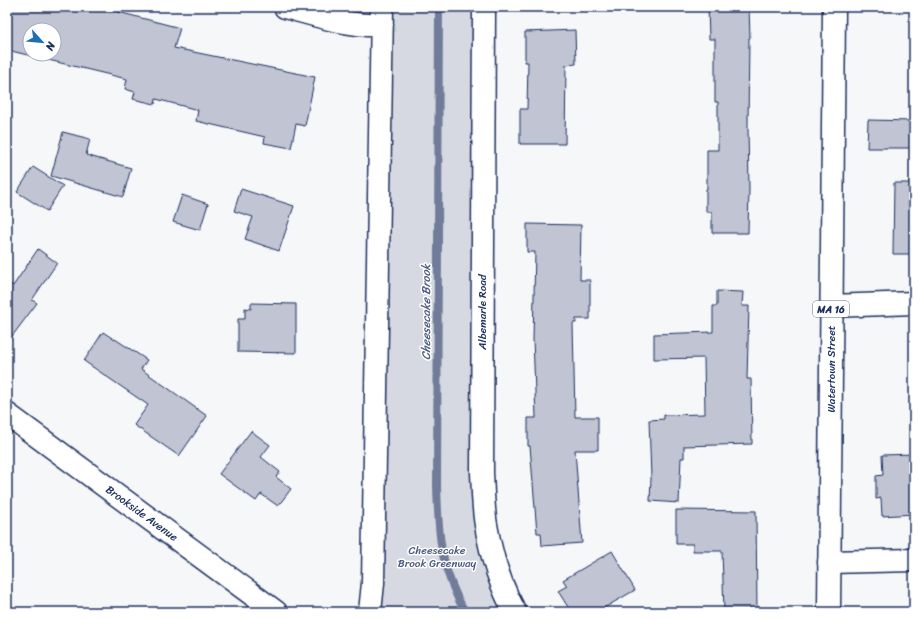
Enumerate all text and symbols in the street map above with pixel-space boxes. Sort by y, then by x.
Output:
north arrow [22,22,62,62]
text: N [40,38,61,54]
water label: Cheesecake Brook [415,263,437,360]
street label: Albemarle Road [473,273,492,351]
road number: MA 16 [813,301,849,317]
street label: Watertown Street [822,325,841,413]
street label: Brookside Avenue [101,480,182,547]
park label: Cheesecake Brook Greenway [398,541,477,573]

